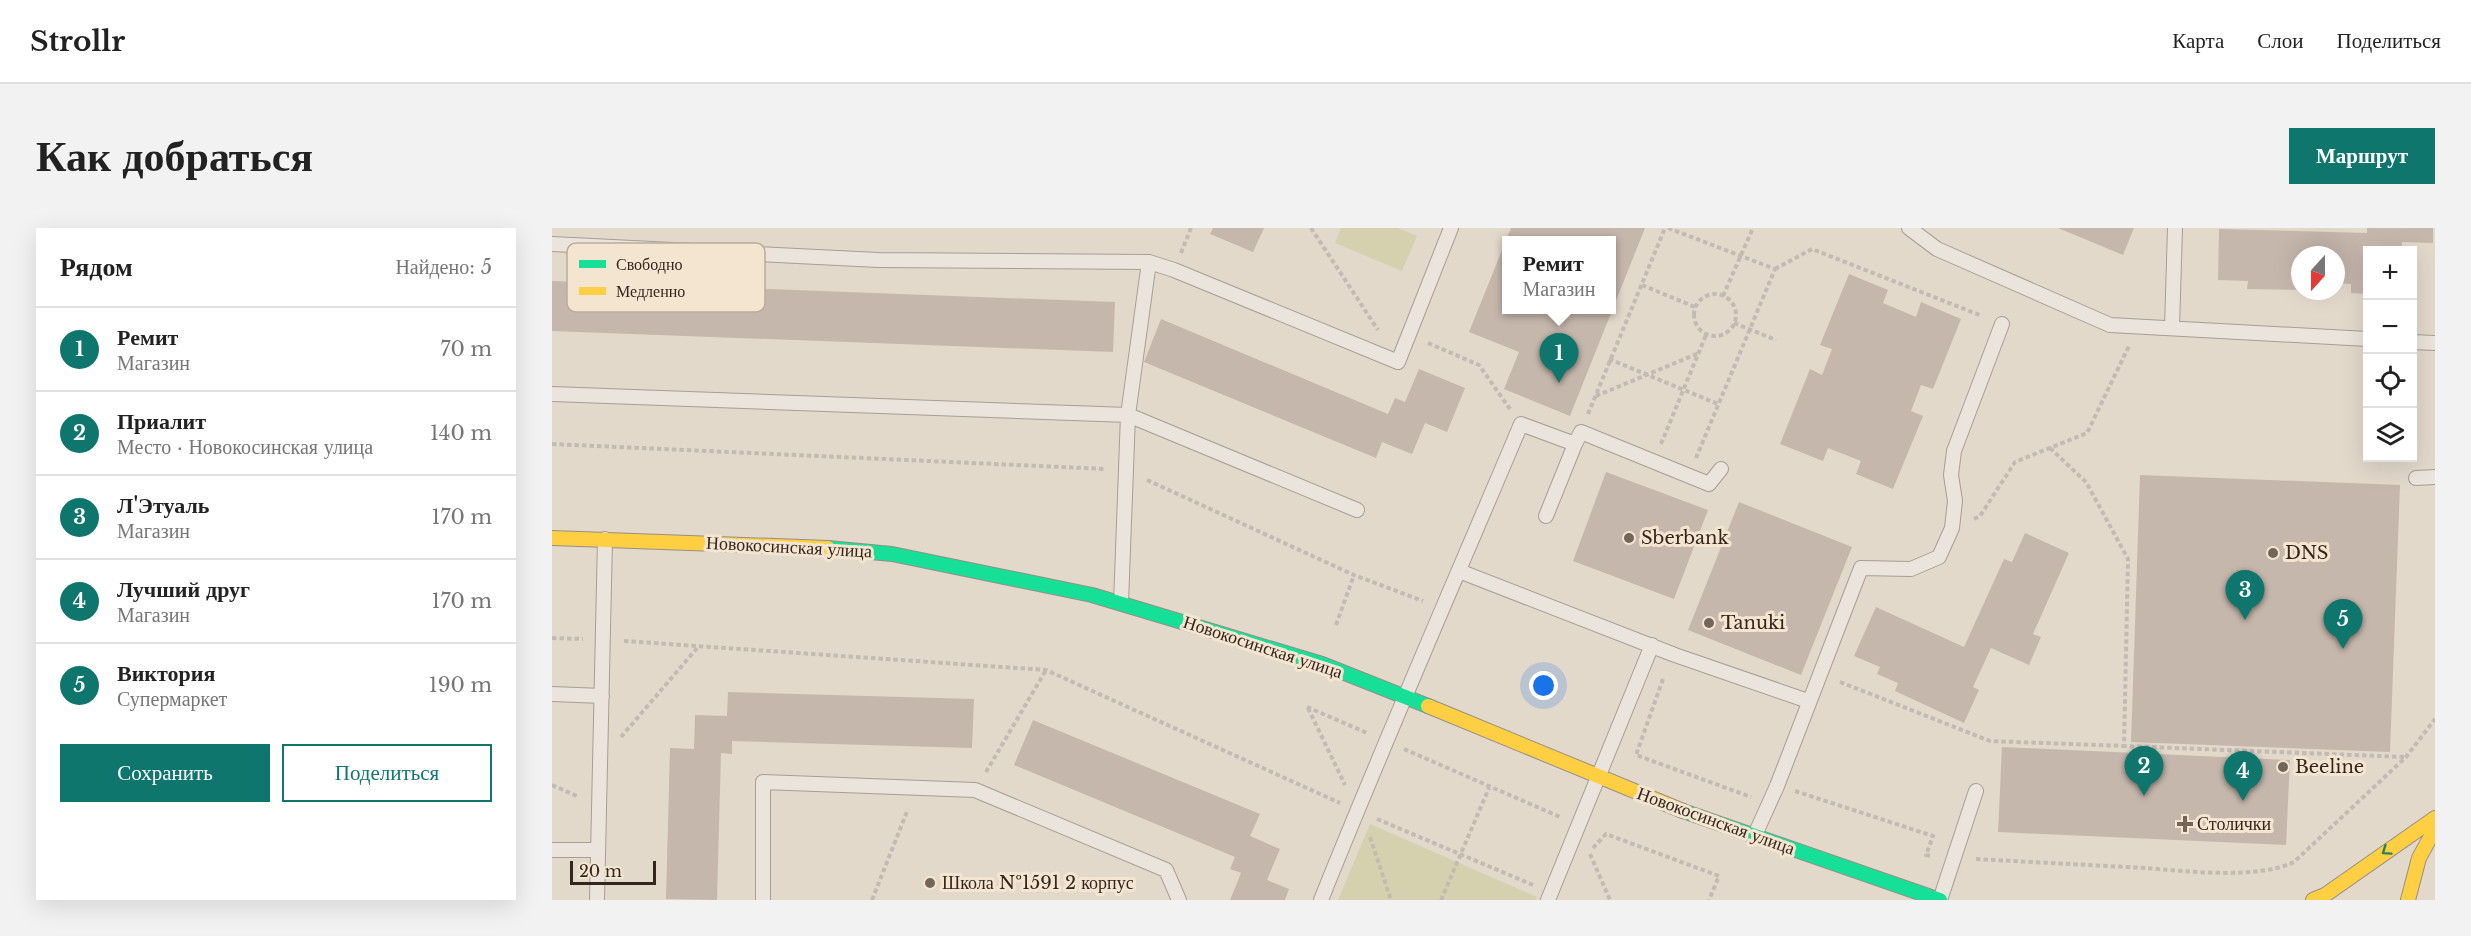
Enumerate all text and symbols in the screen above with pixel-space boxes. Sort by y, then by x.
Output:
text: Strollr [30,24,125,59]
text: Карта [2172,28,2224,54]
text: Слои [2257,28,2303,54]
text: Поделиться [2336,28,2441,54]
button: Маршрут [2289,128,2435,184]
text: Как добраться [36,130,313,182]
popup [1502,236,1616,314]
legend [567,243,765,312]
north arrow [2291,246,2345,300]
map controls [2363,246,2417,462]
button: + [2363,246,2417,300]
text: Ремит [1522,250,1584,277]
text: Рядом [60,251,133,283]
text: Свободно [616,254,683,274]
text: Найдено: 5 [395,255,492,279]
text: Магазин [1522,277,1596,301]
text: Медленно [616,281,685,301]
button: − [2363,300,2417,354]
text: Ремит [117,324,178,351]
pin: 1 [1540,334,1578,383]
text: 1 [75,337,84,361]
text: 70 m [440,337,492,361]
text: Магазин [117,351,190,375]
button: locate [2363,354,2417,408]
text: Приалит [117,408,206,435]
button: layers [2363,408,2417,462]
text: 2 [73,421,86,445]
text: 140 m [430,421,492,445]
text: Место · Новокосинская улица [117,435,373,459]
text: Л'Этуаль [117,492,209,519]
text: 3 [73,505,86,529]
text: 170 m [432,505,492,529]
text: Магазин [117,519,190,543]
place label: Sberbank [1641,527,1729,549]
marker: Sberbank [1622,531,1636,545]
street label: Новокосинская улица [705,532,873,562]
place label: DNS [2285,542,2328,564]
marker: DNS [2266,546,2280,560]
pin: 3 [2226,570,2264,620]
text: Лучший друг [117,576,250,603]
text: 4 [73,589,86,613]
text: 170 m [432,589,492,613]
pin: 5 [2324,600,2362,649]
text: Магазин [117,603,190,627]
street label: Новокосинская улица [1181,611,1345,683]
place label: Tanuki [1721,612,1785,634]
marker: Tanuki [1702,616,1716,630]
text: Виктория [117,660,215,687]
your location [1529,671,1558,700]
text: 5 [74,673,85,697]
text: 190 m [429,673,492,697]
text: Супермаркет [117,687,227,711]
button: Сохранить [60,744,270,802]
button: Поделиться [282,744,492,802]
pin: 2 [2124,746,2164,796]
pin: 4 [2224,752,2262,801]
place label: Beeline [2295,756,2364,778]
marker: Beeline [2276,760,2290,774]
street label: Новокосинская улица [1634,782,1798,860]
place label: Столички [2197,813,2272,835]
marker: Столички [2178,817,2192,831]
one-way arrow [2382,844,2393,855]
scale bar [570,858,656,886]
text: 20 m [579,861,622,881]
place label: Школа №1591 2 корпус [942,872,1134,894]
marker: Школа №1591 2 корпус [923,876,937,890]

